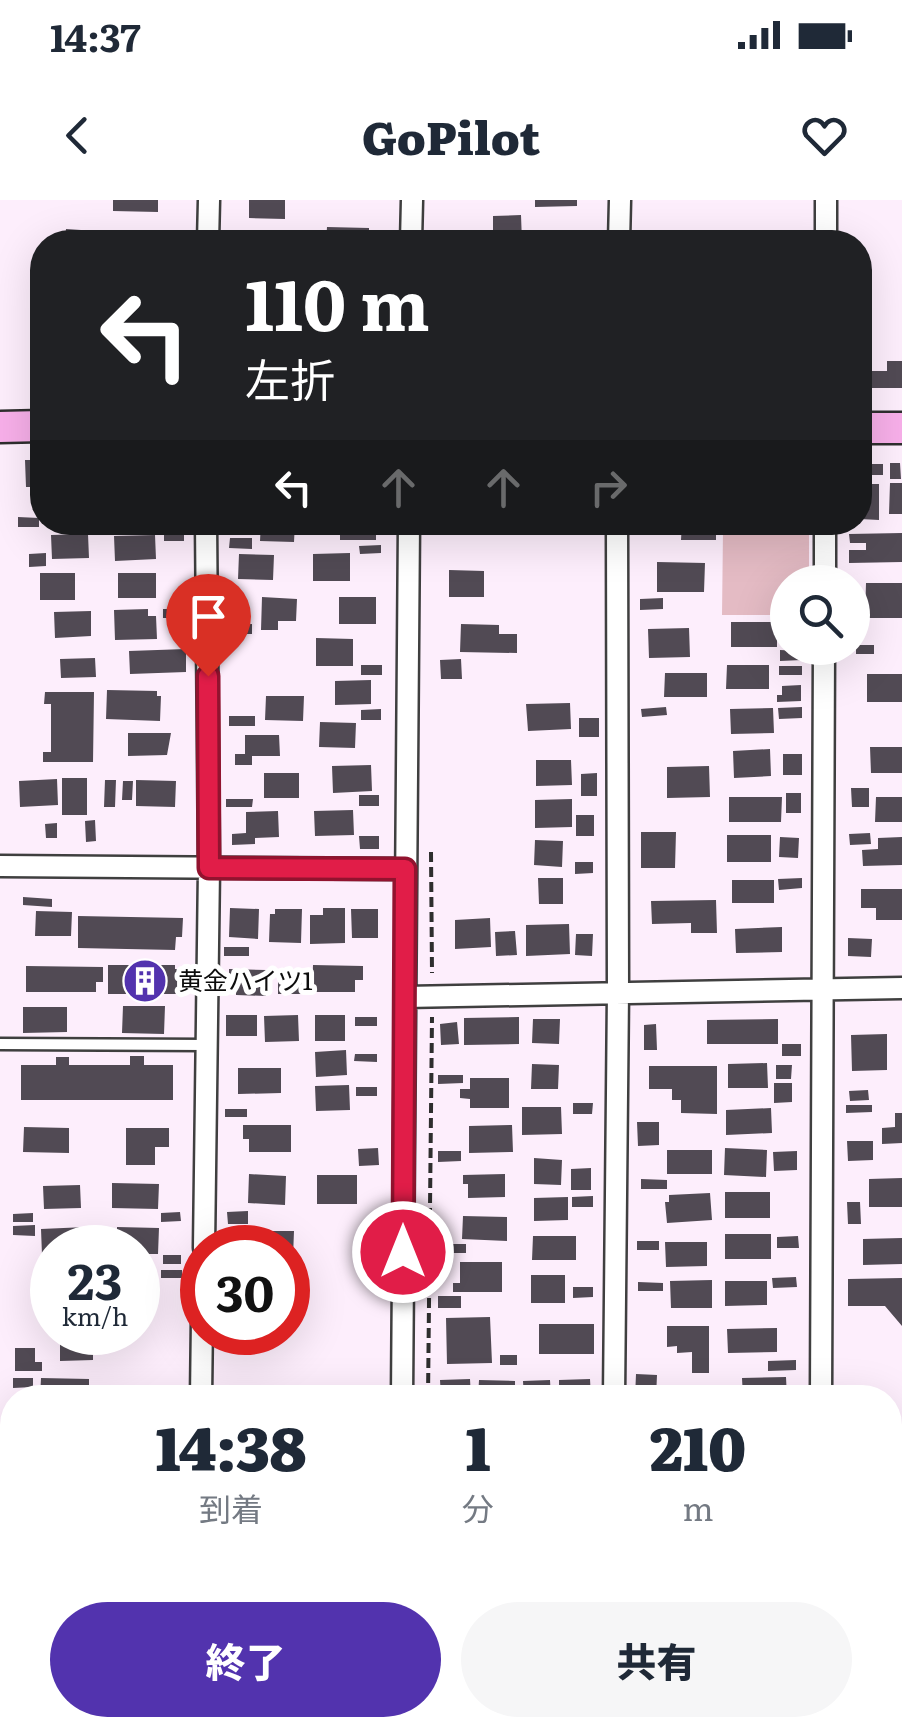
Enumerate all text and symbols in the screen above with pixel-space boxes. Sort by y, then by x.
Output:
text: 14:37 [50,7,141,64]
text: GoPilot [362,102,540,169]
icon: back [50,108,105,163]
icon: heart [797,108,852,163]
text: 110 m [245,249,430,353]
icon: left [80,270,210,400]
text: 左折 [245,344,335,411]
icon: left [266,460,321,515]
icon: ahead [371,460,426,515]
icon: ahead [476,460,531,515]
icon: right [581,460,636,515]
map controls [770,565,870,665]
button: search [770,565,870,665]
pin [166,574,251,677]
icon: arrive [181,589,236,644]
building icon: 黄金ハイツ1 [122,958,168,1004]
place label: 黄金ハイツ1 [178,961,313,998]
position arrow [351,1200,455,1304]
speed limit sign: 30 [180,1225,310,1355]
text: 23 [68,1241,122,1315]
text: km/h [62,1297,128,1334]
text: 14:38 [156,1400,306,1489]
text: 1 [466,1400,491,1489]
text: 210 [650,1400,746,1489]
text: 到着 [199,1483,263,1531]
text: 分 [462,1483,494,1531]
text: m [683,1483,714,1531]
button: 終了 [50,1602,441,1717]
button: 共有 [461,1602,852,1717]

